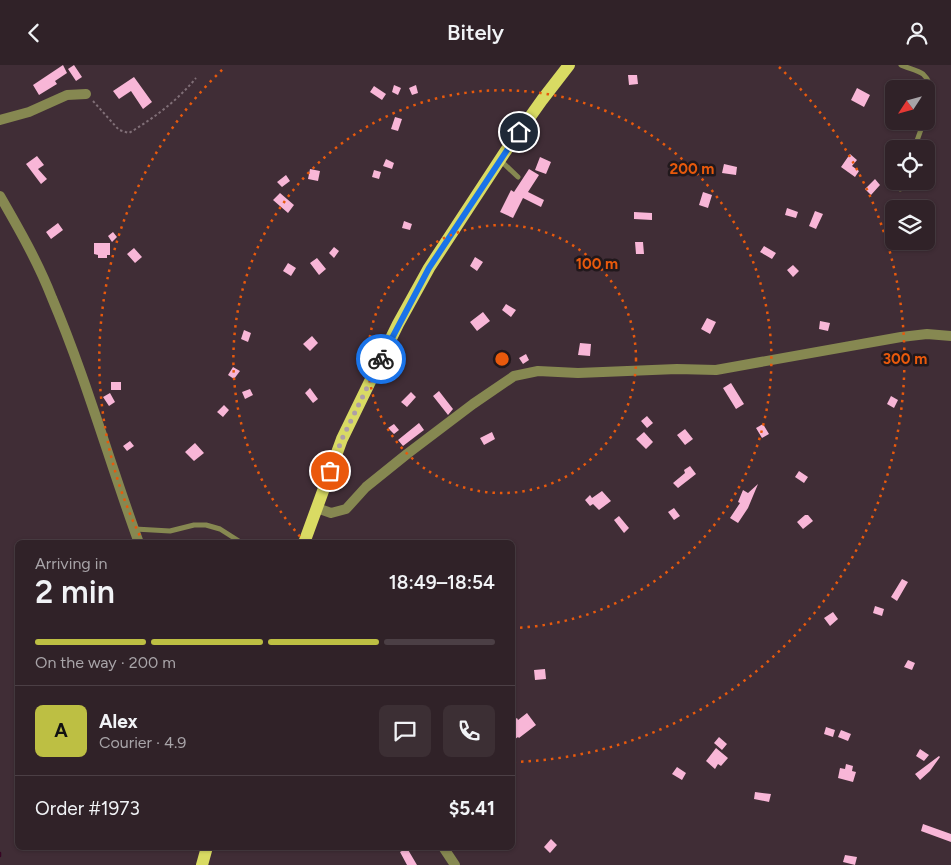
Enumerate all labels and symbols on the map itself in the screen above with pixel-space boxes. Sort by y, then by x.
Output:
north arrow [885,80,935,130]
pin [498,111,540,153]
text: 200 m [670,160,714,178]
text: 100 m [576,255,618,273]
courier [356,334,406,384]
centre of rings [493,350,511,368]
text: 300 m [883,350,927,368]
pin [309,450,351,492]

